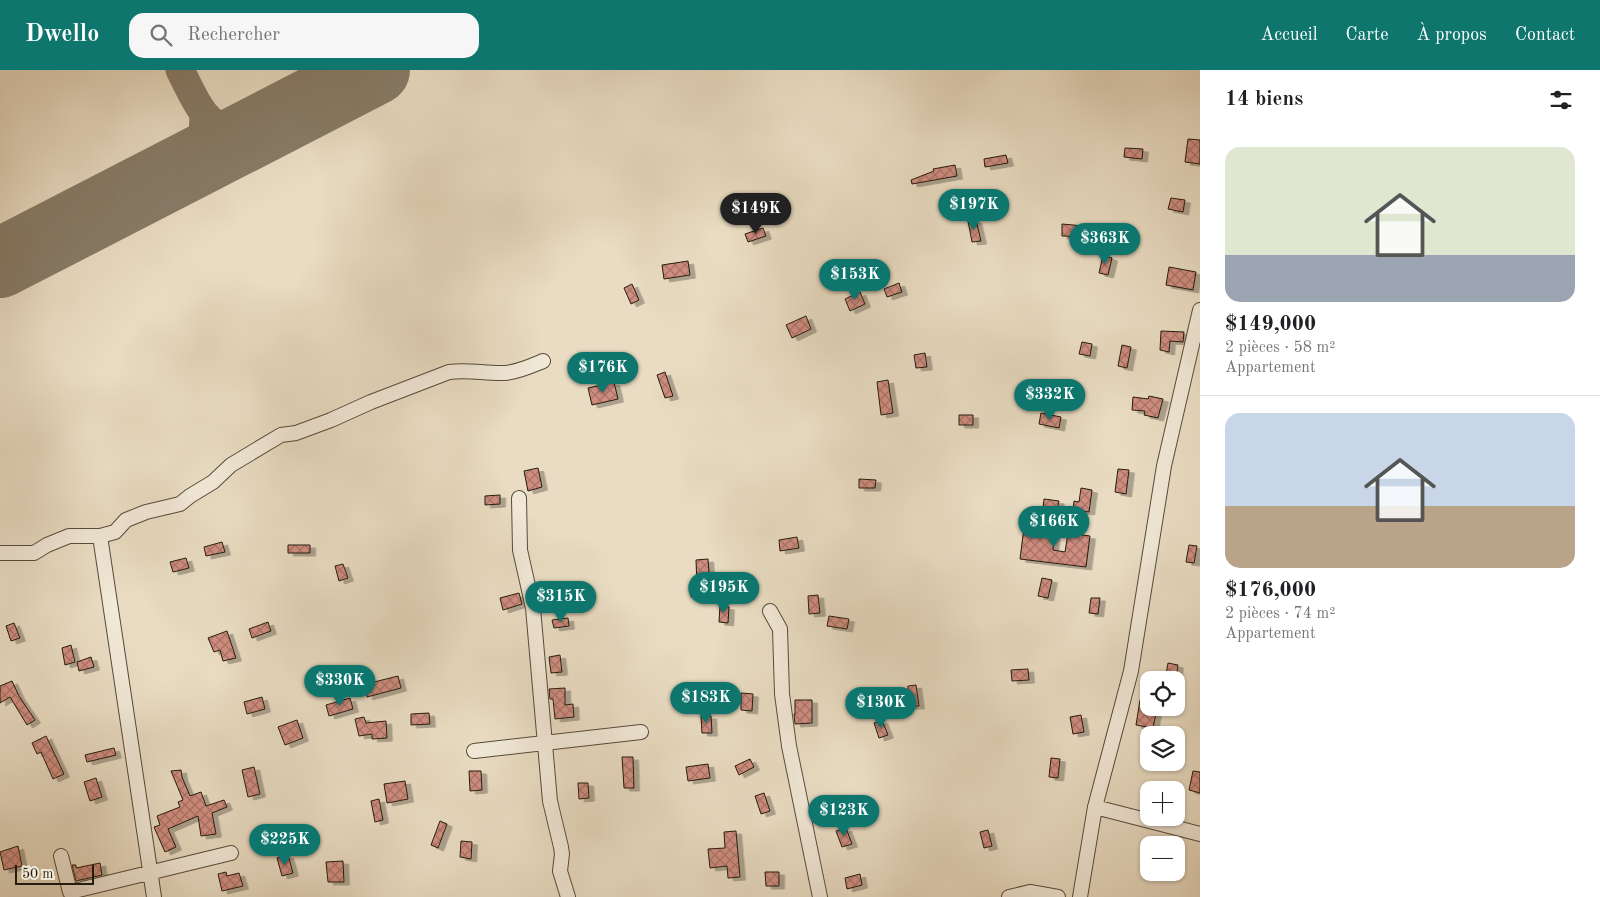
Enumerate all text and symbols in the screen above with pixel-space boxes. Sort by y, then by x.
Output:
search box [129,13,479,58]
icon: search [147,21,175,49]
text: Dwello [25,23,99,47]
text: Rechercher [187,26,280,45]
text: Accueil [1260,26,1318,44]
text: Carte [1346,26,1388,44]
text: À propos [1416,26,1487,44]
text: Contact [1515,26,1575,44]
icon: filters [1547,86,1575,114]
text: 14 biens [1225,89,1303,110]
icon: home [1355,180,1445,270]
pin: $197K [939,189,1009,231]
pin: $149K [721,192,791,235]
text: $197K [949,197,999,213]
text: $149K [731,201,781,217]
pin: $363K [1070,222,1140,265]
text: $363K [1080,231,1130,247]
pin: $153K [820,258,890,301]
text: $153K [830,267,880,283]
text: $149,000 [1225,314,1316,335]
text: 2 pièces · 58 m² [1225,340,1335,356]
pin: $176K [568,352,638,394]
text: $176K [578,360,628,376]
text: Appartement [1225,360,1316,376]
pin: $332K [1015,378,1085,421]
text: $332K [1025,387,1075,403]
icon: home [1355,445,1445,535]
pin: $166K [1019,506,1089,548]
text: $166K [1029,514,1079,530]
pin: $195K [689,572,759,614]
pin: $315K [526,580,596,623]
text: $195K [699,580,749,596]
text: $176,000 [1225,580,1316,601]
text: $315K [536,589,586,605]
text: 2 pièces · 74 m² [1225,606,1335,622]
text: Appartement [1225,626,1316,642]
pin: $330K [305,664,375,707]
map controls [1140,671,1185,881]
button: locate [1140,671,1185,716]
text: $330K [315,673,365,689]
pin: $183K [671,682,741,724]
pin: $130K [846,686,916,729]
text: $183K [681,690,731,706]
text: $130K [856,695,906,711]
button: layers [1140,726,1185,771]
button: + [1140,781,1185,826]
pin: $123K [809,794,879,837]
text: $123K [819,803,869,819]
pin: $225K [250,824,320,866]
text: $225K [260,832,310,848]
button: − [1140,836,1185,881]
scale bar [15,862,94,885]
text: 50 m [22,867,53,881]

